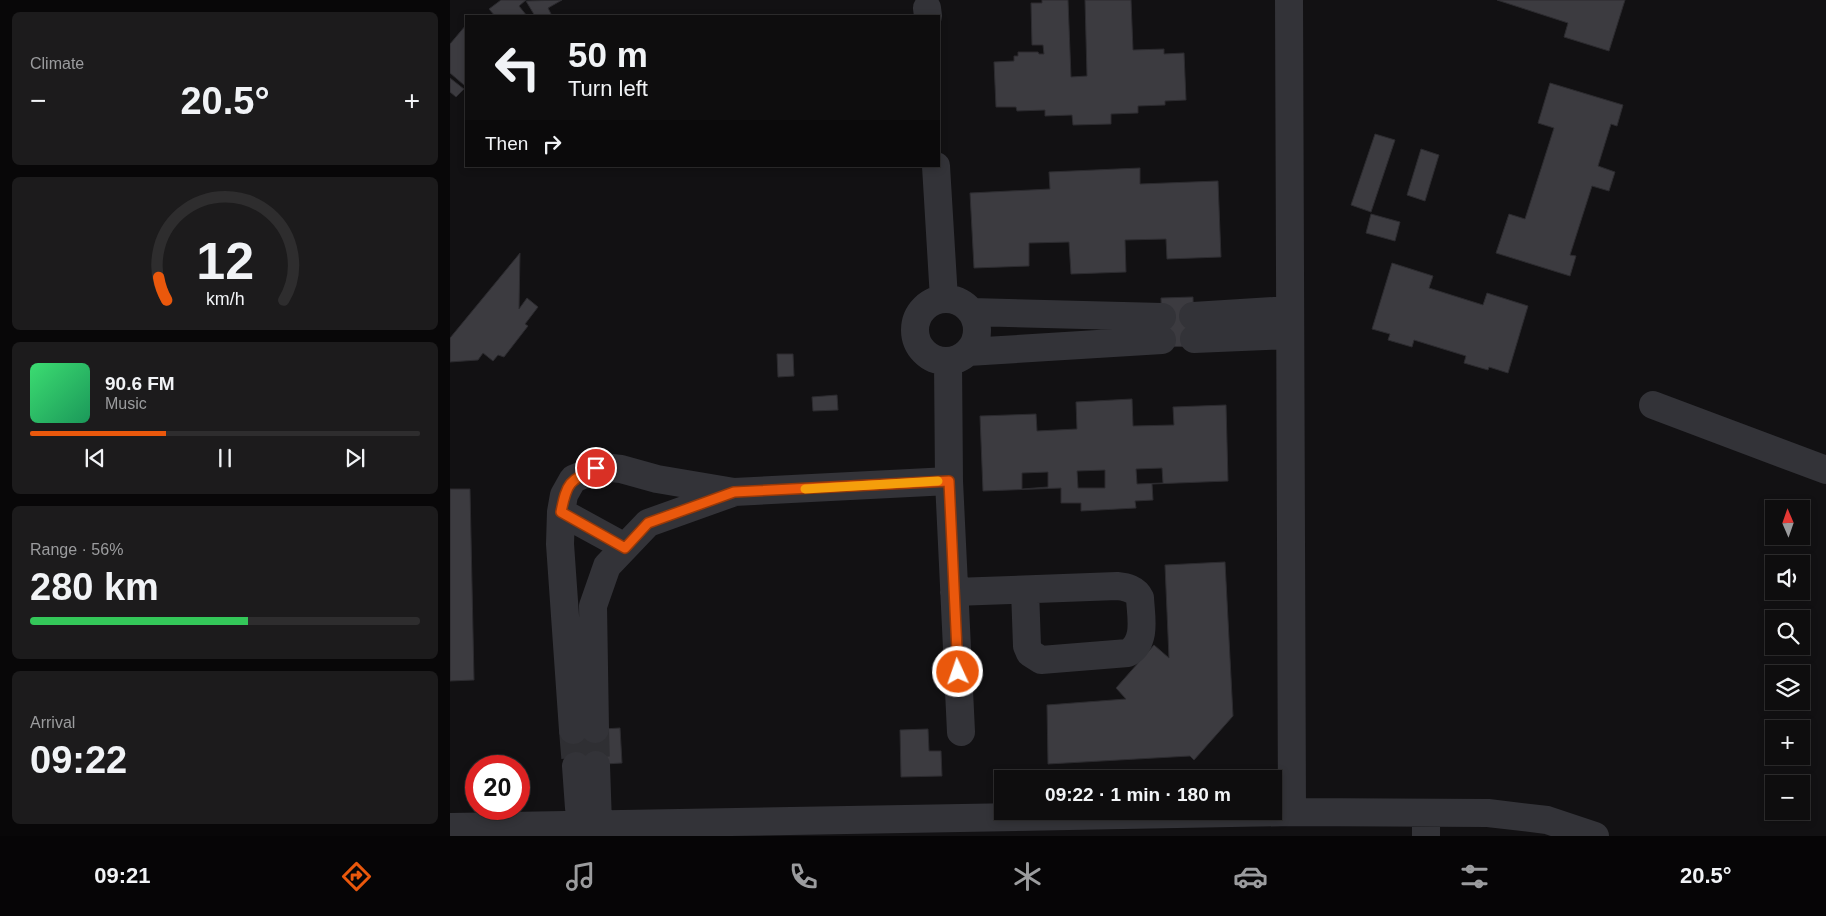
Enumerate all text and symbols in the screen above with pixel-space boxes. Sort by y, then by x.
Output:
icon: left [485,35,550,100]
text: 50 m [568,35,648,74]
text: Climate [30,55,84,72]
text: Turn left [568,76,648,101]
text: 20.5° [180,80,270,122]
text: − [30,85,46,116]
text: + [404,85,420,116]
icon: right [538,130,566,158]
text: Then [485,133,528,154]
text: 12 [196,232,254,290]
text: km/h [206,289,244,309]
text: 90.6 FM [105,373,175,394]
text: Music [105,395,147,412]
icon: previous [81,444,109,472]
icon: pause [211,444,239,472]
icon: next [341,444,369,472]
pin [575,447,617,489]
icon: arrive [582,454,610,482]
north arrow [1765,500,1810,545]
map controls [1765,500,1810,820]
text: Range · 56% [30,541,123,558]
button: sound [1765,555,1810,600]
text: 280 km [30,566,159,608]
button: search [1765,610,1810,655]
position arrow [931,645,983,697]
button: layers [1765,665,1810,710]
text: Arrival [30,714,75,731]
button: + [1765,720,1810,765]
text: 09:22 [30,739,127,781]
speed limit sign: 20 [465,755,530,820]
button: − [1765,775,1810,820]
text: 09:22 · 1 min · 180 m [1045,784,1231,805]
icon: directions [339,859,374,894]
icon: music [563,859,598,894]
icon: phone [786,859,821,894]
icon: climate [1010,859,1045,894]
icon: car [1233,859,1268,894]
icon: filters [1457,859,1492,894]
text: 09:21 [94,863,151,888]
text: 20.5° [1680,863,1732,888]

